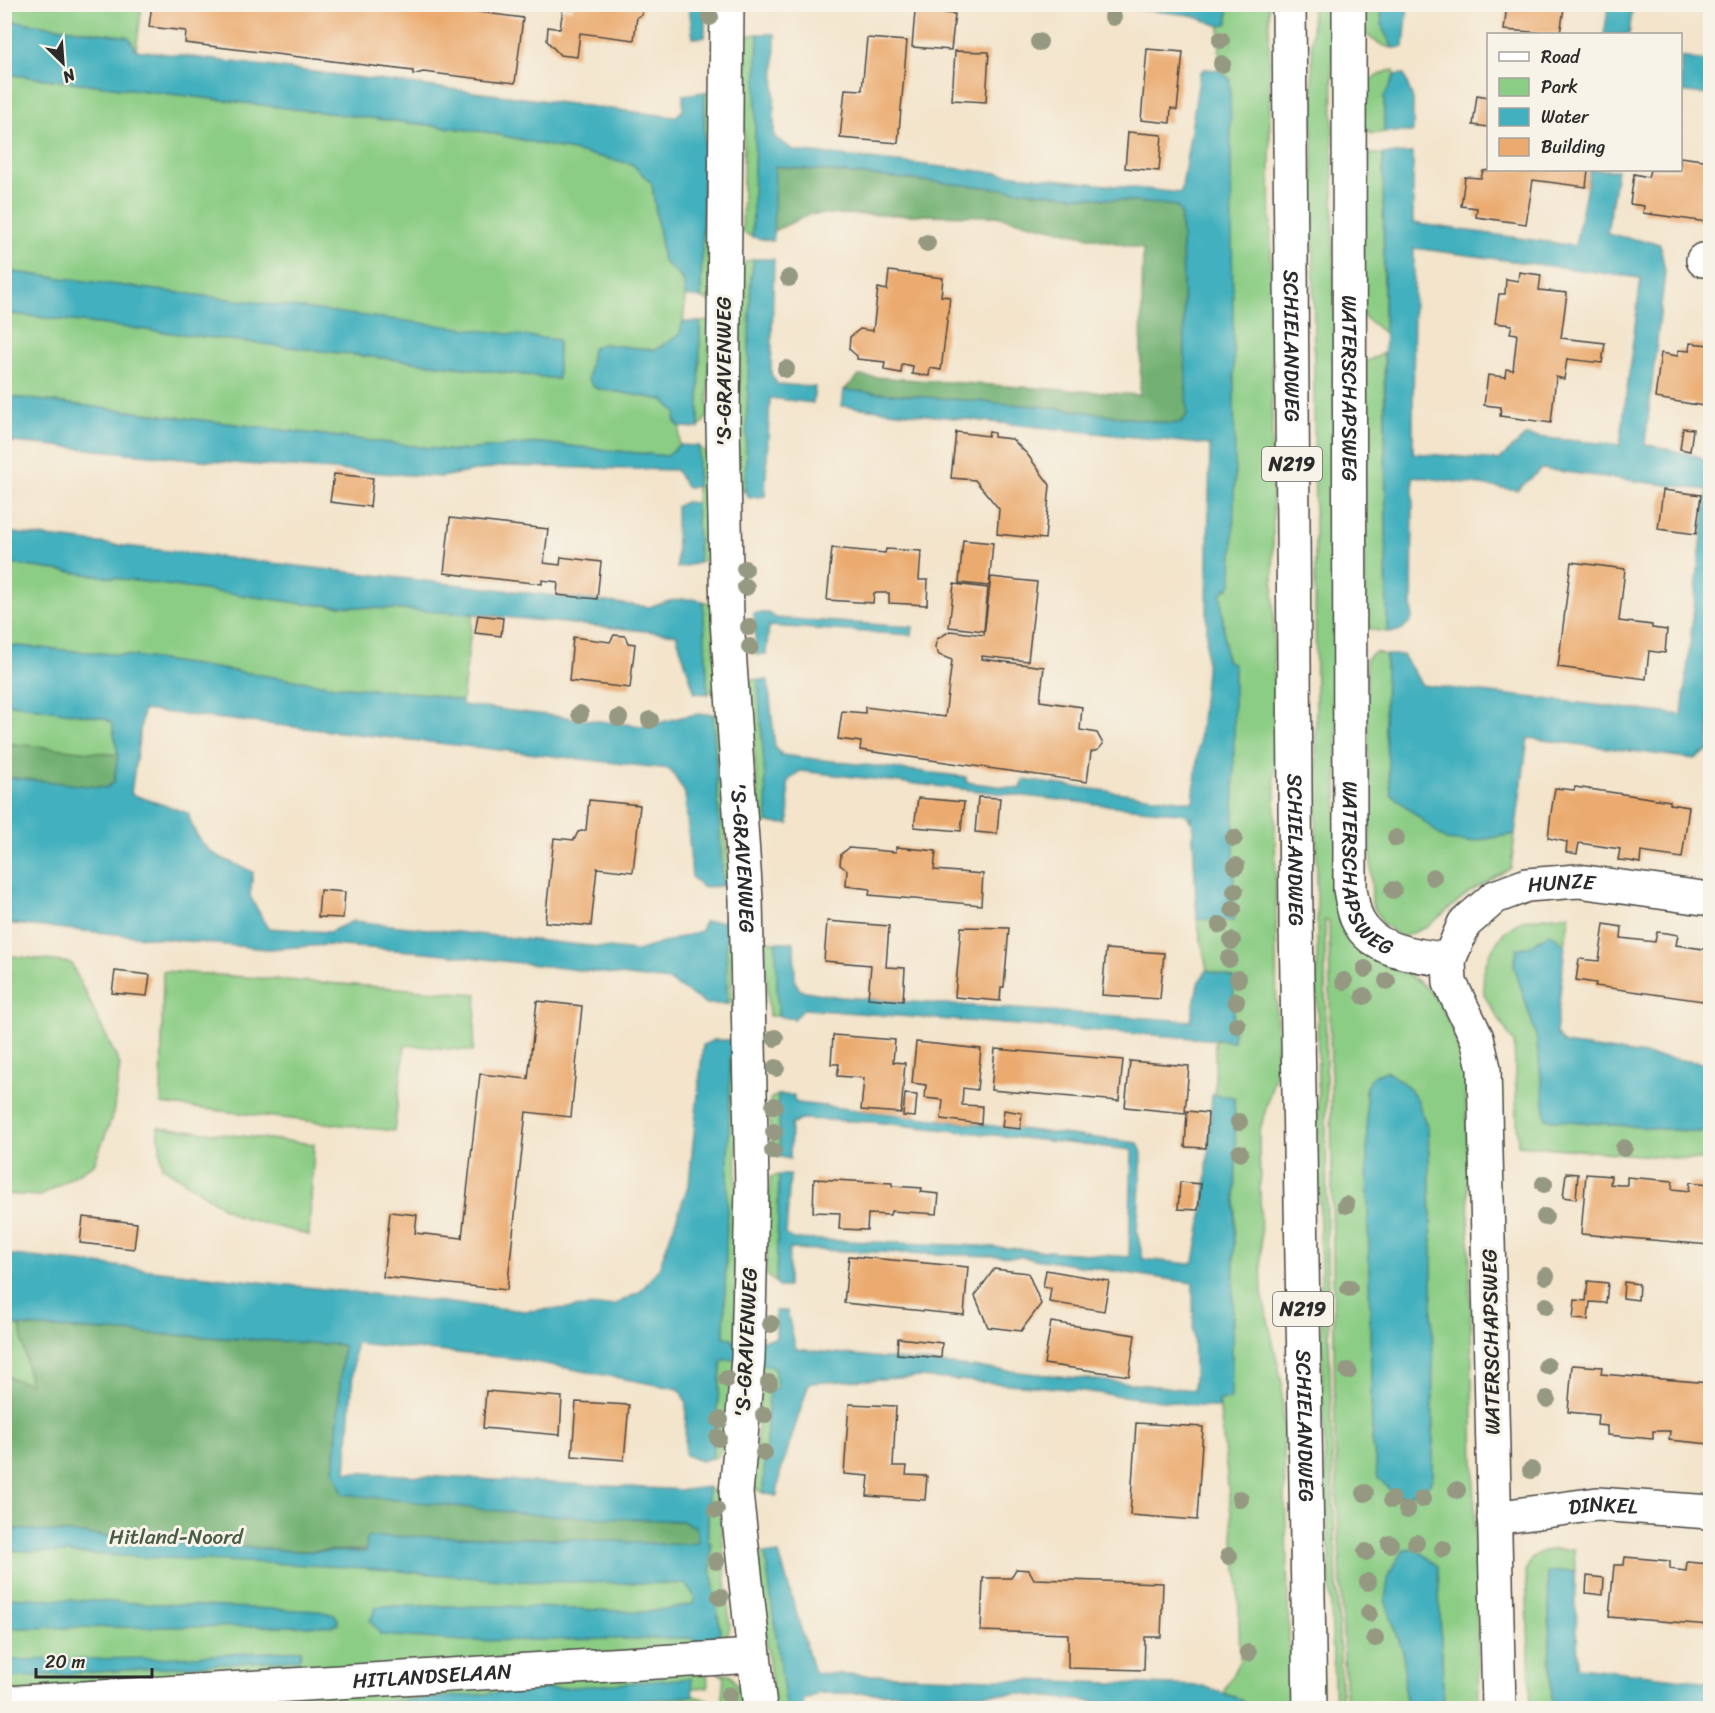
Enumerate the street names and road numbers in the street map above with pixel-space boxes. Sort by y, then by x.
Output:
street label: SCHIELANDWEG [1272,269,1311,423]
street label: WATERSCHAPSWEG [1330,295,1369,481]
street label: 'S-GRAVENWEG [705,297,743,447]
road number: N219 [1262,447,1322,481]
street label: SCHIELANDWEG [1276,773,1315,927]
street label: 'S-GRAVENWEG [719,781,766,933]
street label: WATERSCHAPSWEG [1331,781,1400,966]
street label: HUNZE [1526,862,1599,904]
street label: WATERSCHAPSWEG [1470,1249,1512,1435]
street label: 'S-GRAVENWEG [723,1267,769,1419]
road number: N219 [1273,1292,1333,1326]
street label: SCHIELANDWEG [1285,1349,1325,1503]
street label: DINKEL [1566,1484,1639,1527]
street label: HITLANDSELAAN [351,1652,513,1700]

